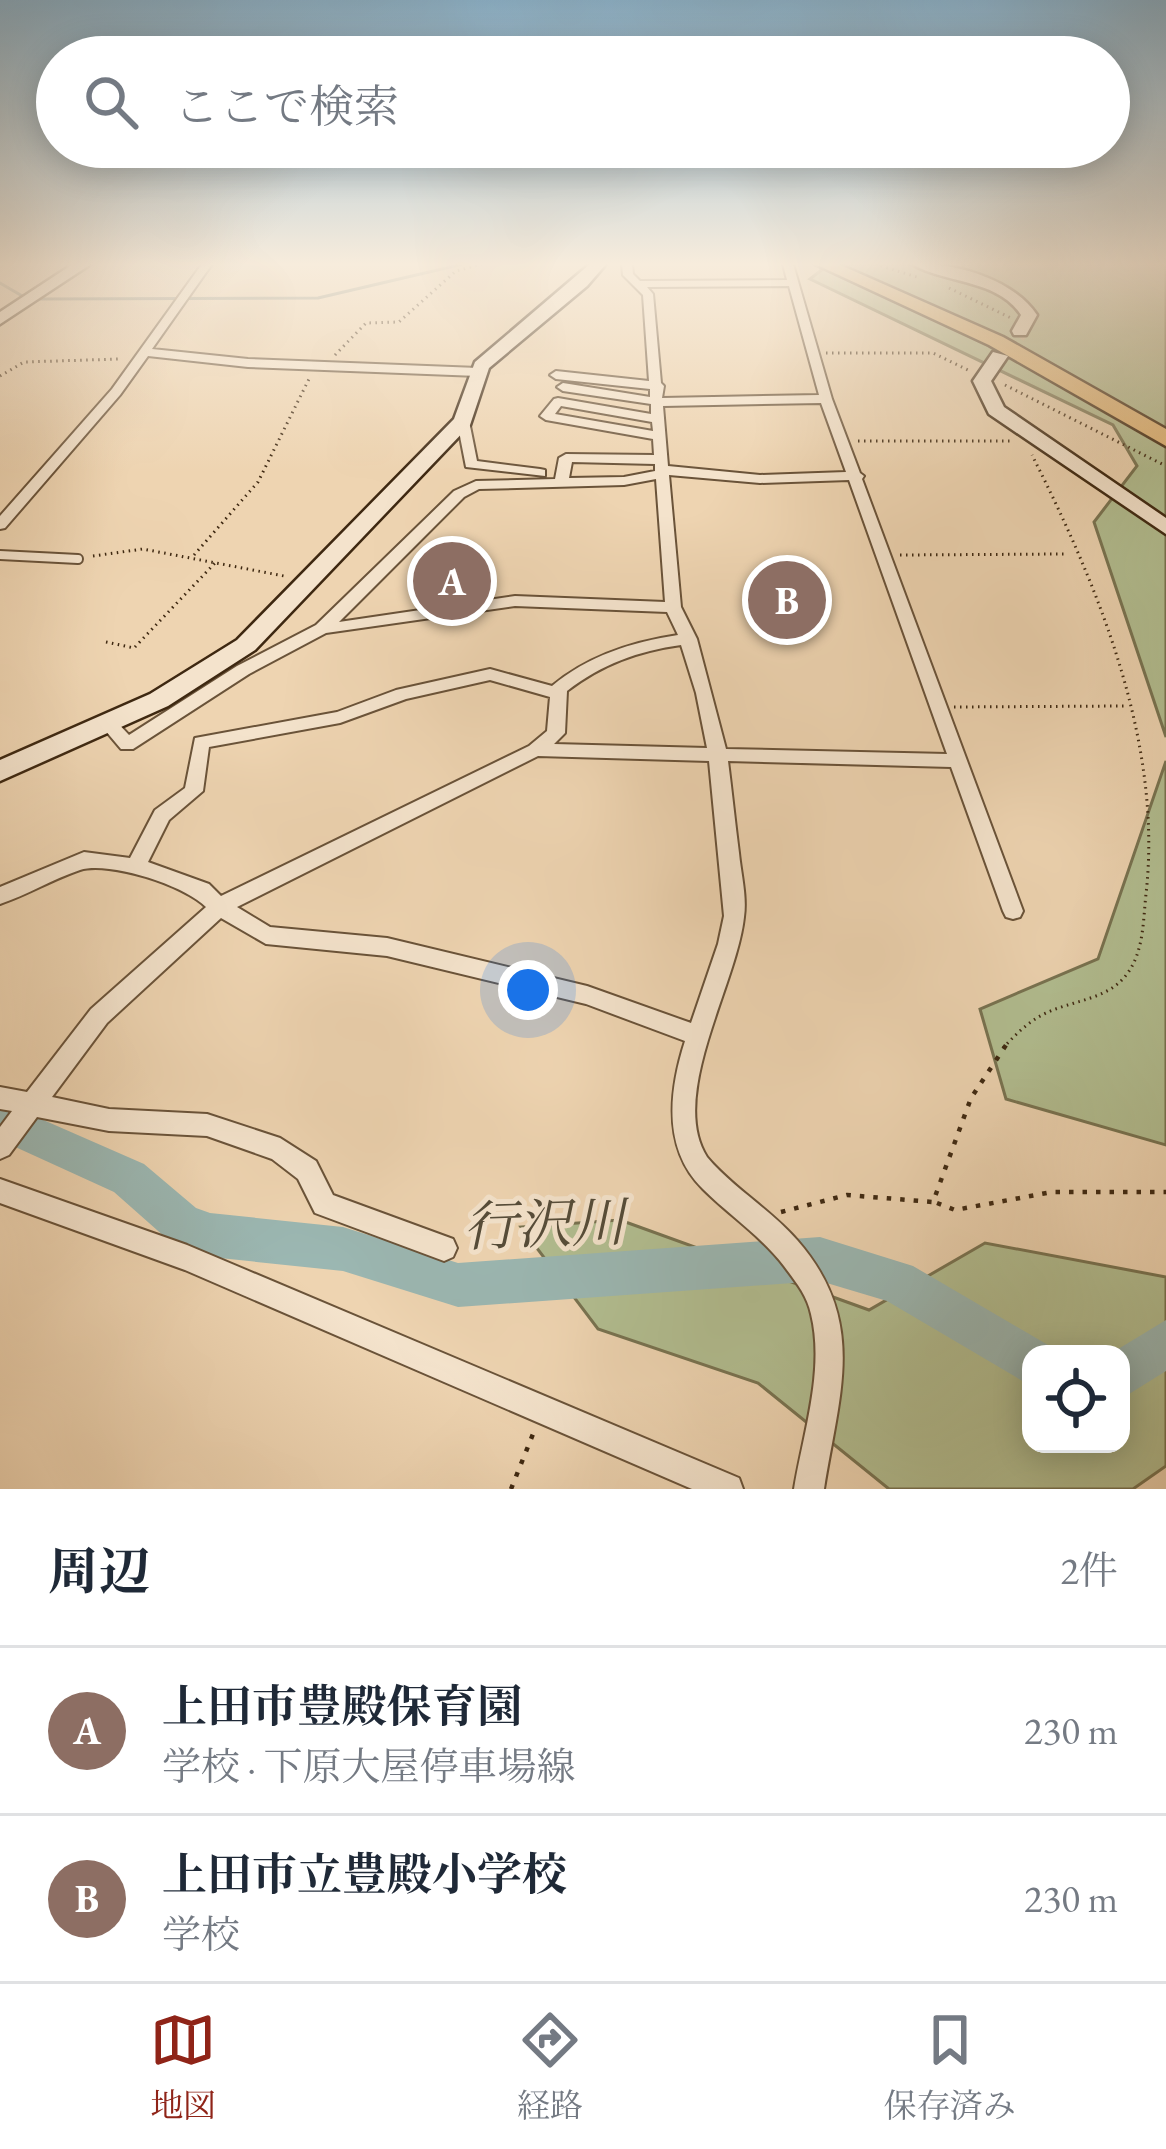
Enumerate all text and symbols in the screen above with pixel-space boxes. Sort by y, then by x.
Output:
search box [36,36,1130,168]
icon: search [78,69,144,135]
text: ここで検索 [174,77,399,135]
pin: A [413,536,491,626]
pin: B [748,555,826,645]
your location [498,960,558,1020]
water label: 行沢川 [462,1186,631,1262]
map controls [1022,1345,1130,1453]
button: locate [1022,1345,1130,1453]
text: 周辺 [48,1538,150,1604]
text: 2件 [1060,1545,1118,1596]
text: 上田市豊殿保育園 [162,1677,522,1735]
text: A [73,1705,101,1756]
text: 230 m [1024,1705,1118,1756]
text: 学校 · 下原大屋停車場線 [162,1741,575,1792]
text: 上田市立豊殿小学校 [162,1845,567,1903]
text: B [75,1873,99,1924]
text: 230 m [1024,1873,1118,1924]
text: 学校 [162,1909,240,1960]
tab: 地図 [150,2007,216,2127]
tab: 経路 [517,2007,583,2127]
tab: 保存済み [884,2007,1016,2127]

